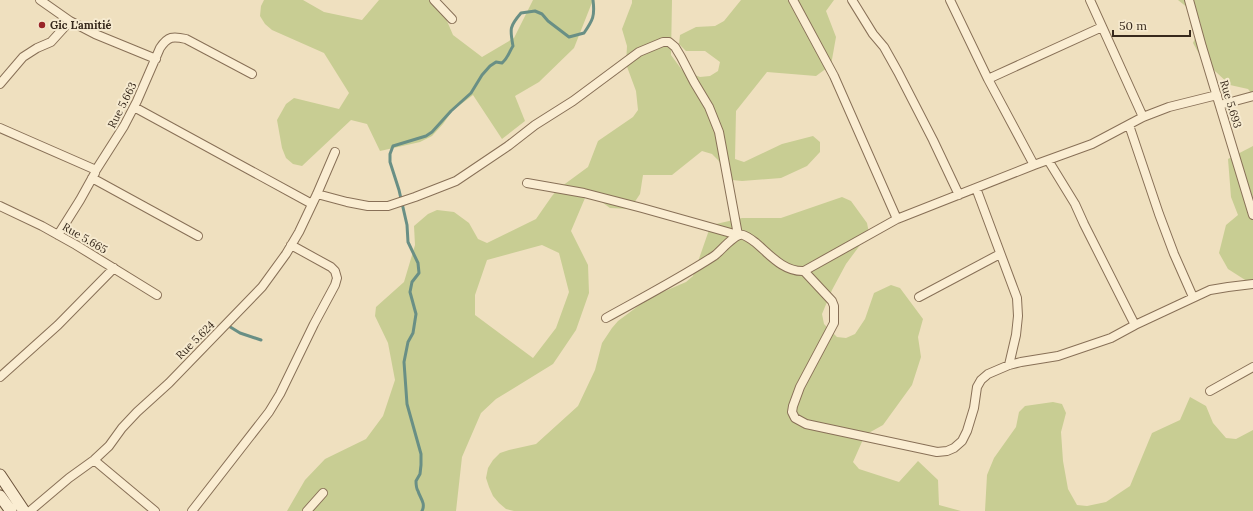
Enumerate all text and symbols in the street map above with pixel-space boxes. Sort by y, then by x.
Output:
scale bar [1113,12,1190,38]
place label: Gic L'amitié [50,18,112,32]
text: 50 m [1119,18,1147,33]
marker: Gic L'amitié [37,20,47,30]
street label: Rue 5.693 [1217,78,1245,130]
street label: Rue 5.663 [104,80,140,130]
street label: Rue 5.665 [60,220,110,256]
street label: Rue 5.624 [173,318,217,362]

